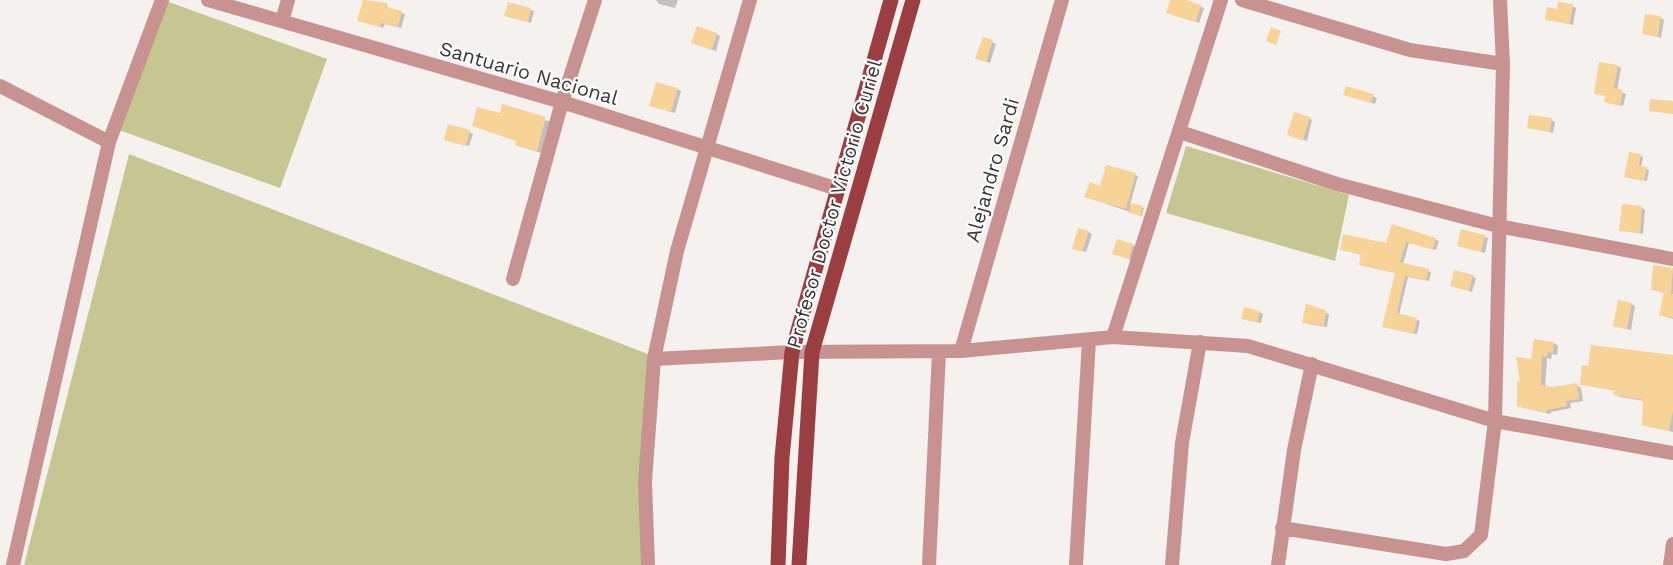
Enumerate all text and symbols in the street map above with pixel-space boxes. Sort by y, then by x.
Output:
street label: Santuario Nacional [437,36,621,110]
street label: Profesor Doctor Victorio Curiel [781,57,887,351]
street label: Alejandro Sardi [960,95,1024,245]

